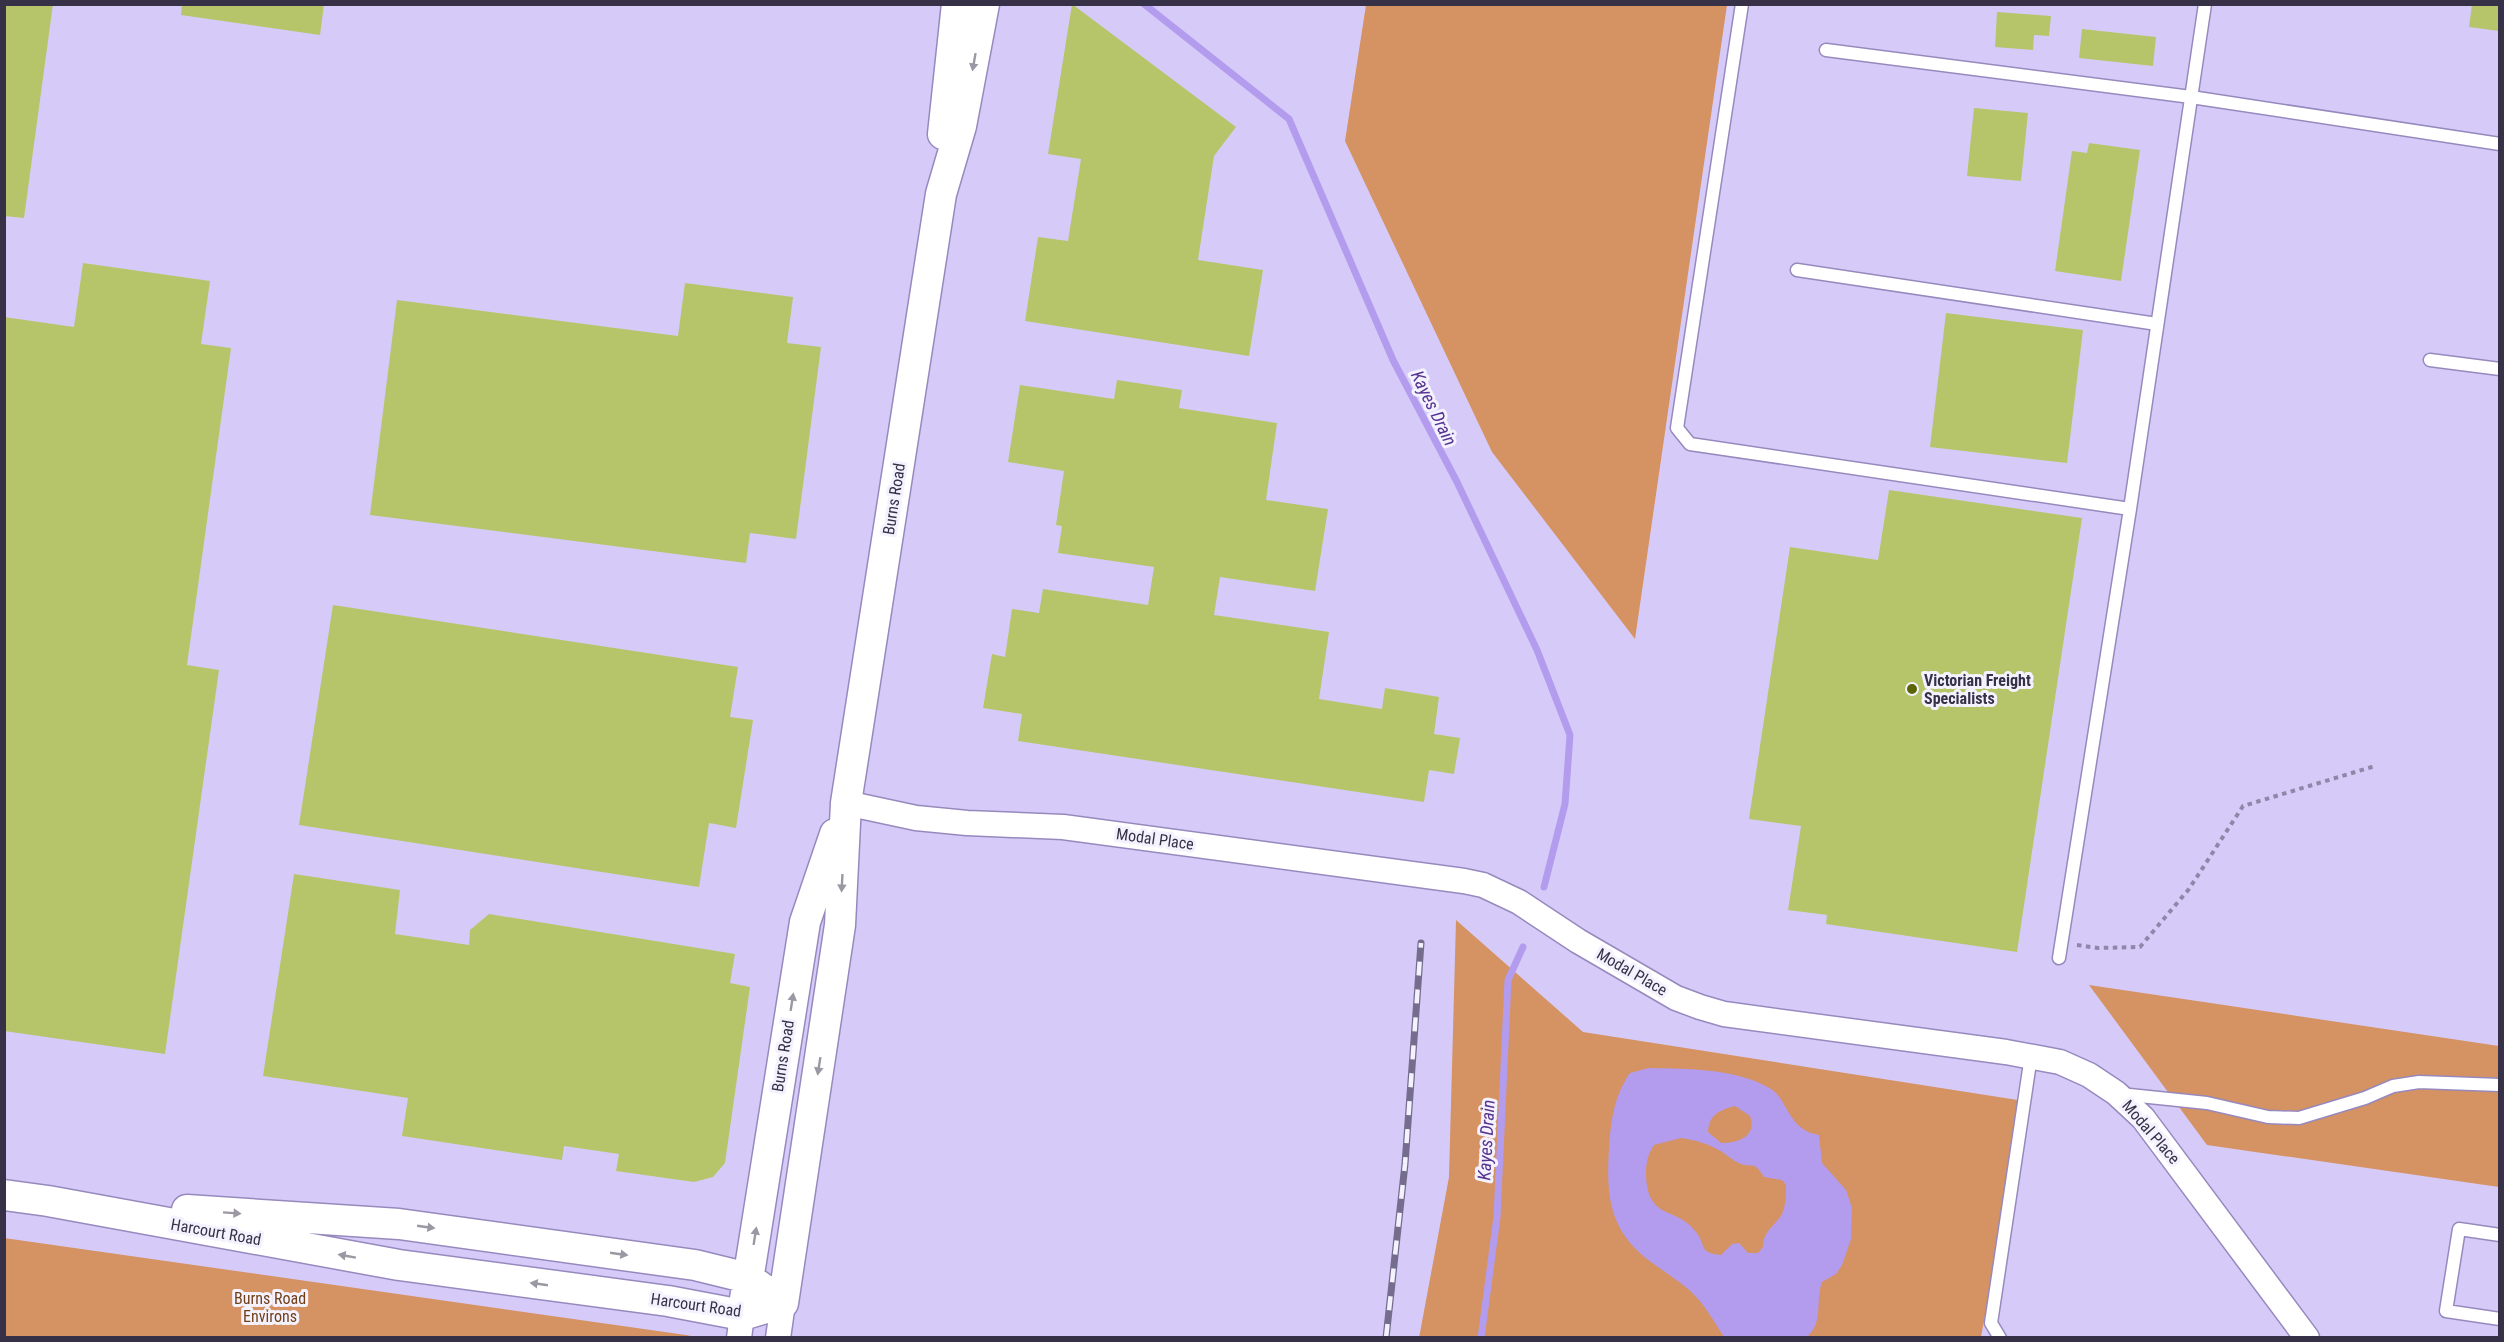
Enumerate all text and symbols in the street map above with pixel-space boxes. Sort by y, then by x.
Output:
one-way arrow [969,53,978,72]
water label: Kayes Drain [1407,367,1461,449]
street label: Burns Road [879,462,909,536]
place label: Victorian Freight Specialists [1924,671,2031,708]
marker: Victorian Freight Specialists [1905,682,1919,696]
street label: Modal Place [1115,824,1195,854]
one-way arrow [838,873,847,892]
street label: Modal Place [1593,944,1671,1000]
one-way arrow [788,992,797,1011]
street label: Burns Road [768,1019,798,1093]
one-way arrow [814,1057,823,1076]
street label: Modal Place [2118,1096,2184,1168]
water label: Kayes Drain [1473,1099,1499,1181]
one-way arrow [222,1208,241,1217]
street label: Harcourt Road [169,1215,263,1249]
one-way arrow [417,1223,436,1232]
one-way arrow [750,1227,759,1246]
one-way arrow [610,1250,629,1259]
one-way arrow [337,1251,356,1260]
one-way arrow [530,1280,549,1289]
park label: Burns Road Environs [234,1289,306,1326]
street label: Harcourt Road [649,1289,743,1321]

